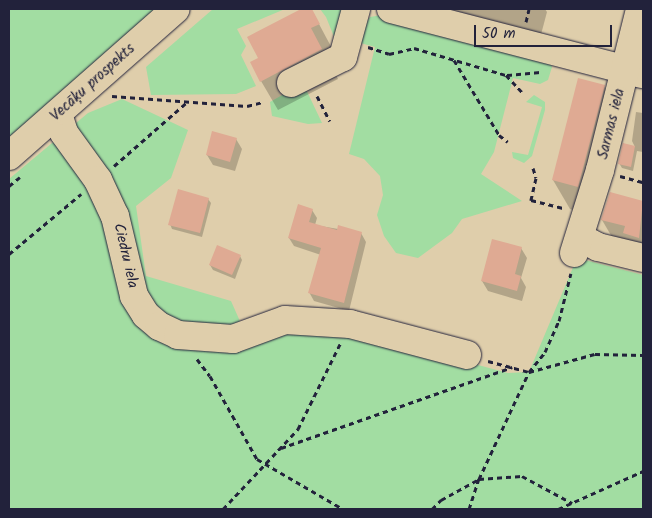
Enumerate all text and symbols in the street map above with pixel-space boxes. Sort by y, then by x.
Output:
scale bar [477,15,614,47]
text: 50 m [482,22,516,46]
street label: Vecāķu prospekts [47,40,139,126]
street label: Sarmas iela [595,87,629,161]
street label: Ciedru iela [109,222,141,290]

